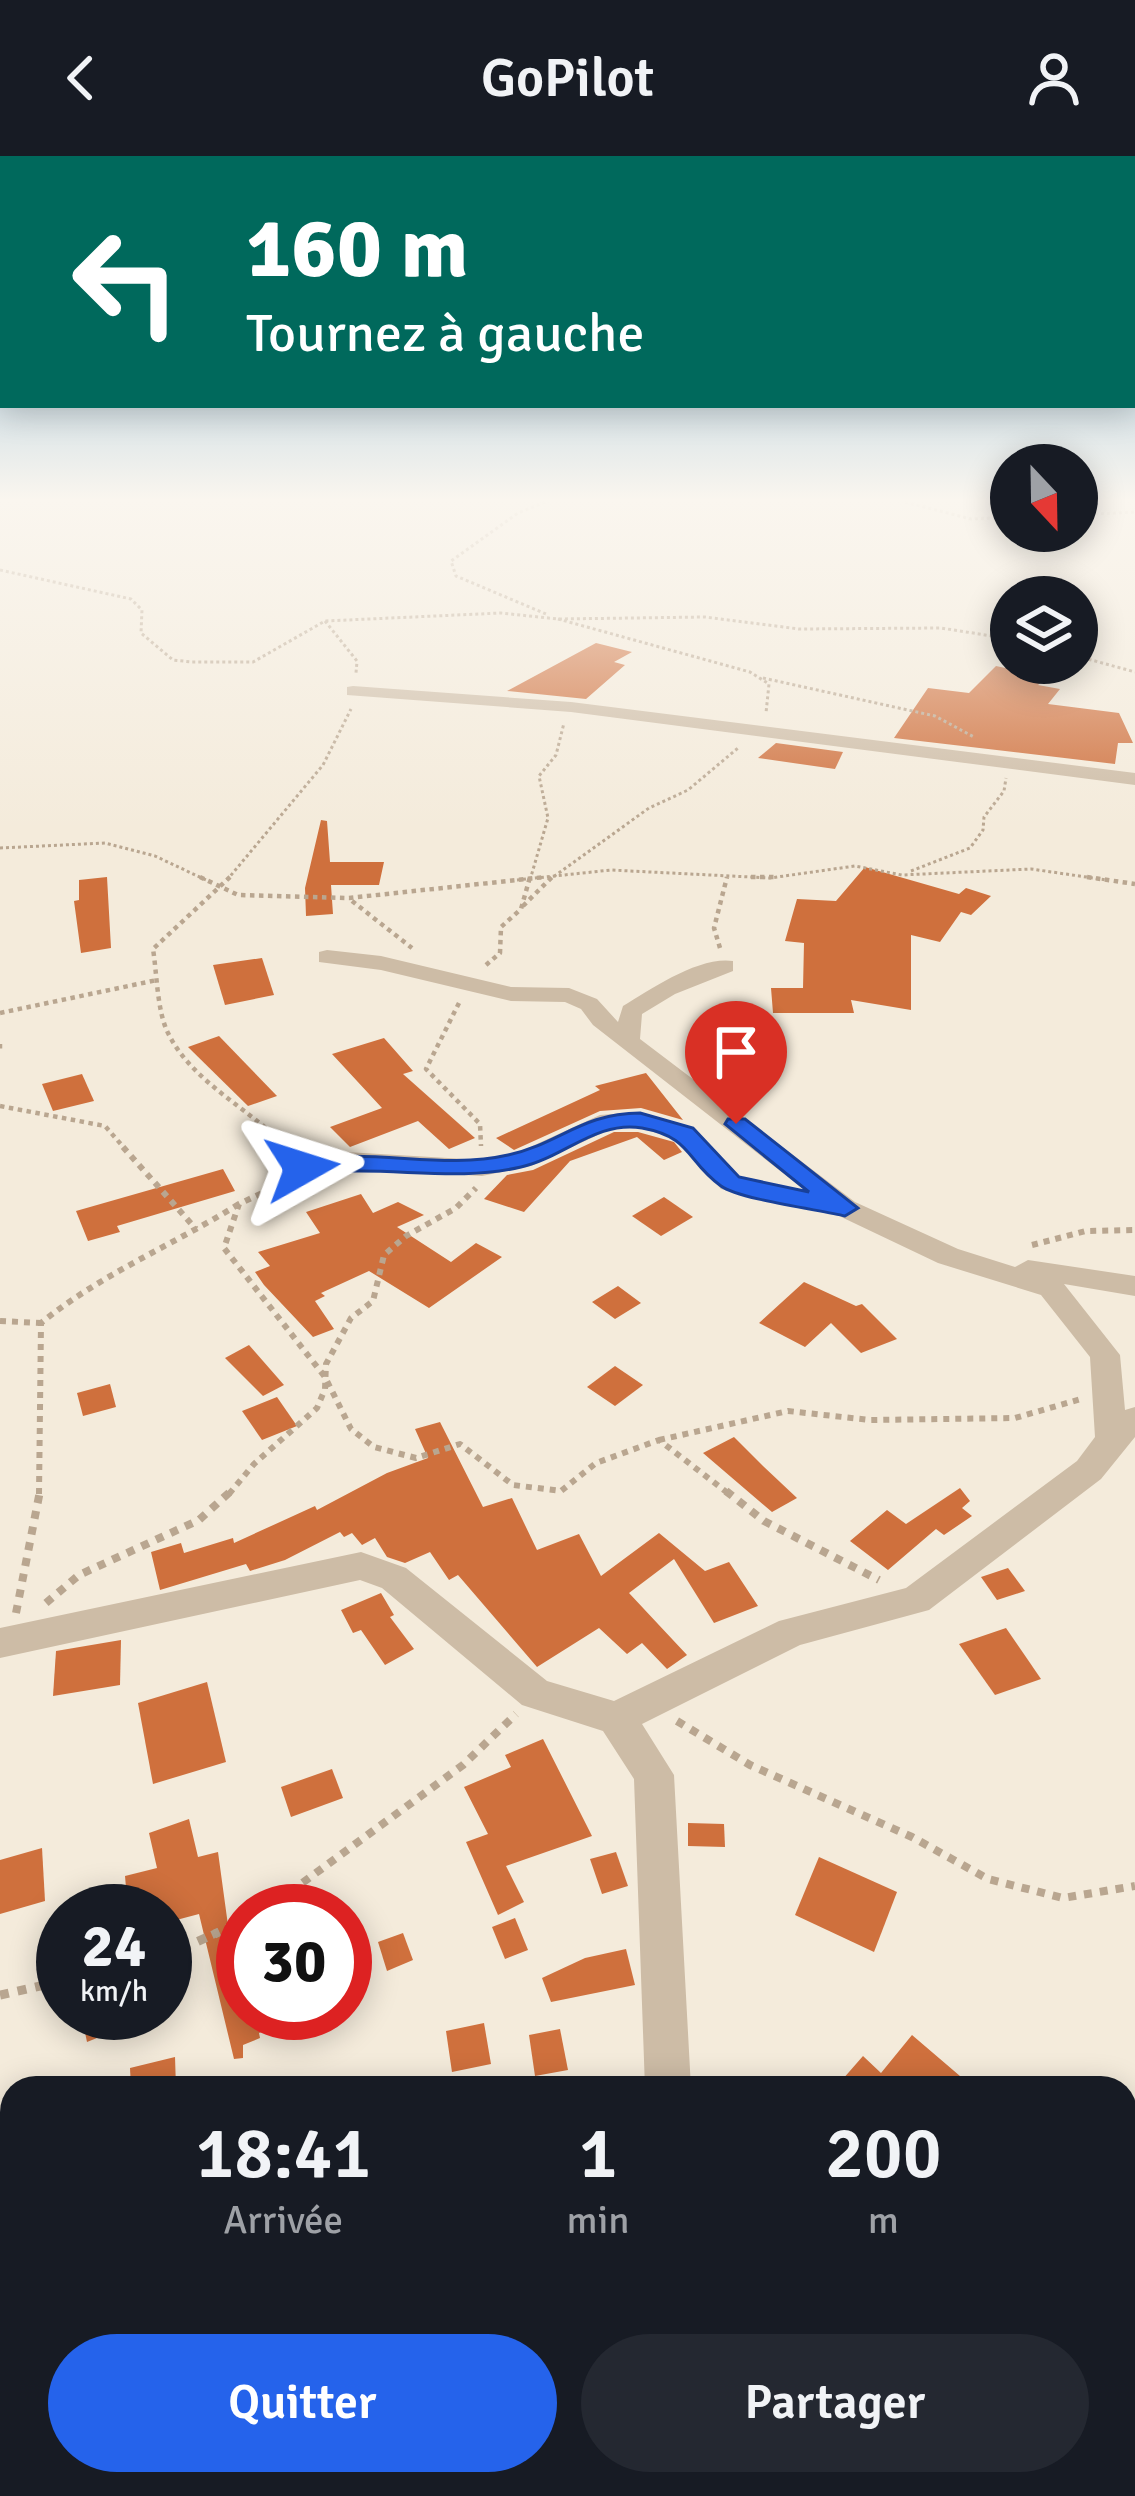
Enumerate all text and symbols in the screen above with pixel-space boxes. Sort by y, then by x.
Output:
icon: back [48,45,114,111]
text: GoPilot [481,45,654,112]
icon: person [1021,45,1087,111]
text: 160 m [246,197,468,301]
icon: left [48,204,204,360]
text: Tournez à gauche [246,300,644,367]
north arrow [990,444,1098,552]
map controls [990,444,1098,684]
button: layers [990,576,1098,684]
pin [685,1001,787,1124]
icon: arrive [703,1019,769,1085]
position arrow [239,1105,365,1231]
speed limit sign: 30 [216,1884,372,2040]
text: 24 [82,1910,146,1984]
text: km/h [80,1973,148,2010]
text: 18:41 [195,2109,371,2198]
text: 1 [579,2109,618,2198]
text: 200 [825,2109,942,2198]
text: Arrivée [223,2196,343,2244]
text: min [567,2196,630,2244]
text: m [868,2196,899,2244]
button: Quitter [48,2334,557,2472]
button: Partager [581,2334,1089,2472]

